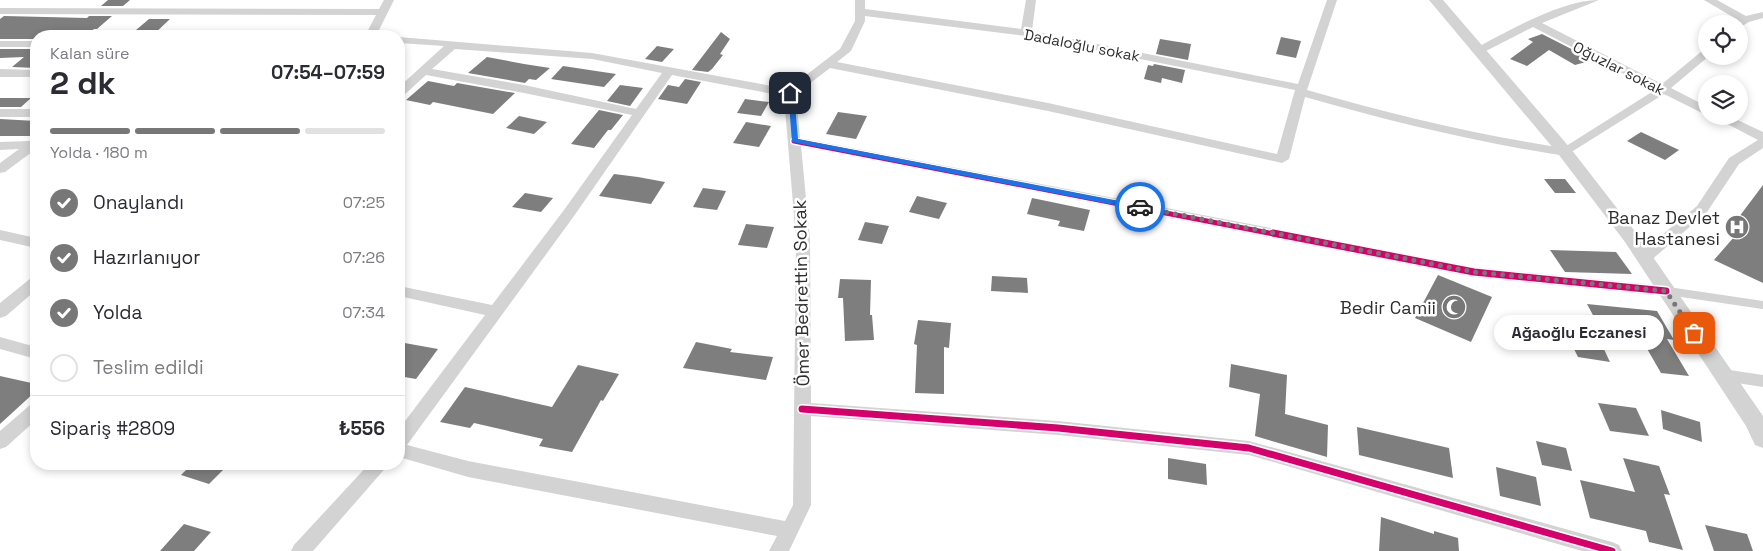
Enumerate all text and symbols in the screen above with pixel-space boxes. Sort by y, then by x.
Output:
map controls [1698,15,1748,125]
button: locate [1698,15,1748,65]
street label: Dadaloğlu sokak [1022,24,1142,66]
street label: Oğuzlar sokak [1570,37,1668,99]
text: Kalan süre [50,43,129,64]
text: 07:54–07:59 [271,60,385,85]
text: 2 dk [50,63,116,103]
pin [769,72,811,114]
button: layers [1698,75,1748,125]
icon: home [776,79,804,107]
text: Yolda · 180 m [50,142,148,163]
courier [1115,182,1165,232]
icon: check [50,189,78,217]
text: Onaylandı [93,190,184,215]
text: 07:25 [343,192,385,213]
icon: car [1126,193,1154,221]
street label: Ömer Bedrettin Sokak [788,199,814,387]
place label: Banaz Devlet Hastanesi [1607,206,1720,250]
hospital icon: Banaz Devlet Hastanesi [1724,214,1750,240]
icon: check [50,244,78,272]
text: Hazırlanıyor [93,245,201,270]
text: 07:26 [343,247,385,268]
mosque icon: Bedir Camii [1441,294,1467,320]
place label: Bedir Camii [1340,296,1436,319]
icon: check [50,299,78,327]
text: Yolda [93,300,143,325]
text: 07:34 [342,302,385,323]
pin [1673,312,1715,354]
callout: Ağaoğlu Eczanesi [1494,316,1664,350]
icon: bag [1680,319,1708,347]
text: Ağaoğlu Eczanesi [1512,322,1647,343]
text: Teslim edildi [93,355,204,380]
text: Sipariş #2809 [50,416,175,441]
text: ₺556 [339,416,385,441]

